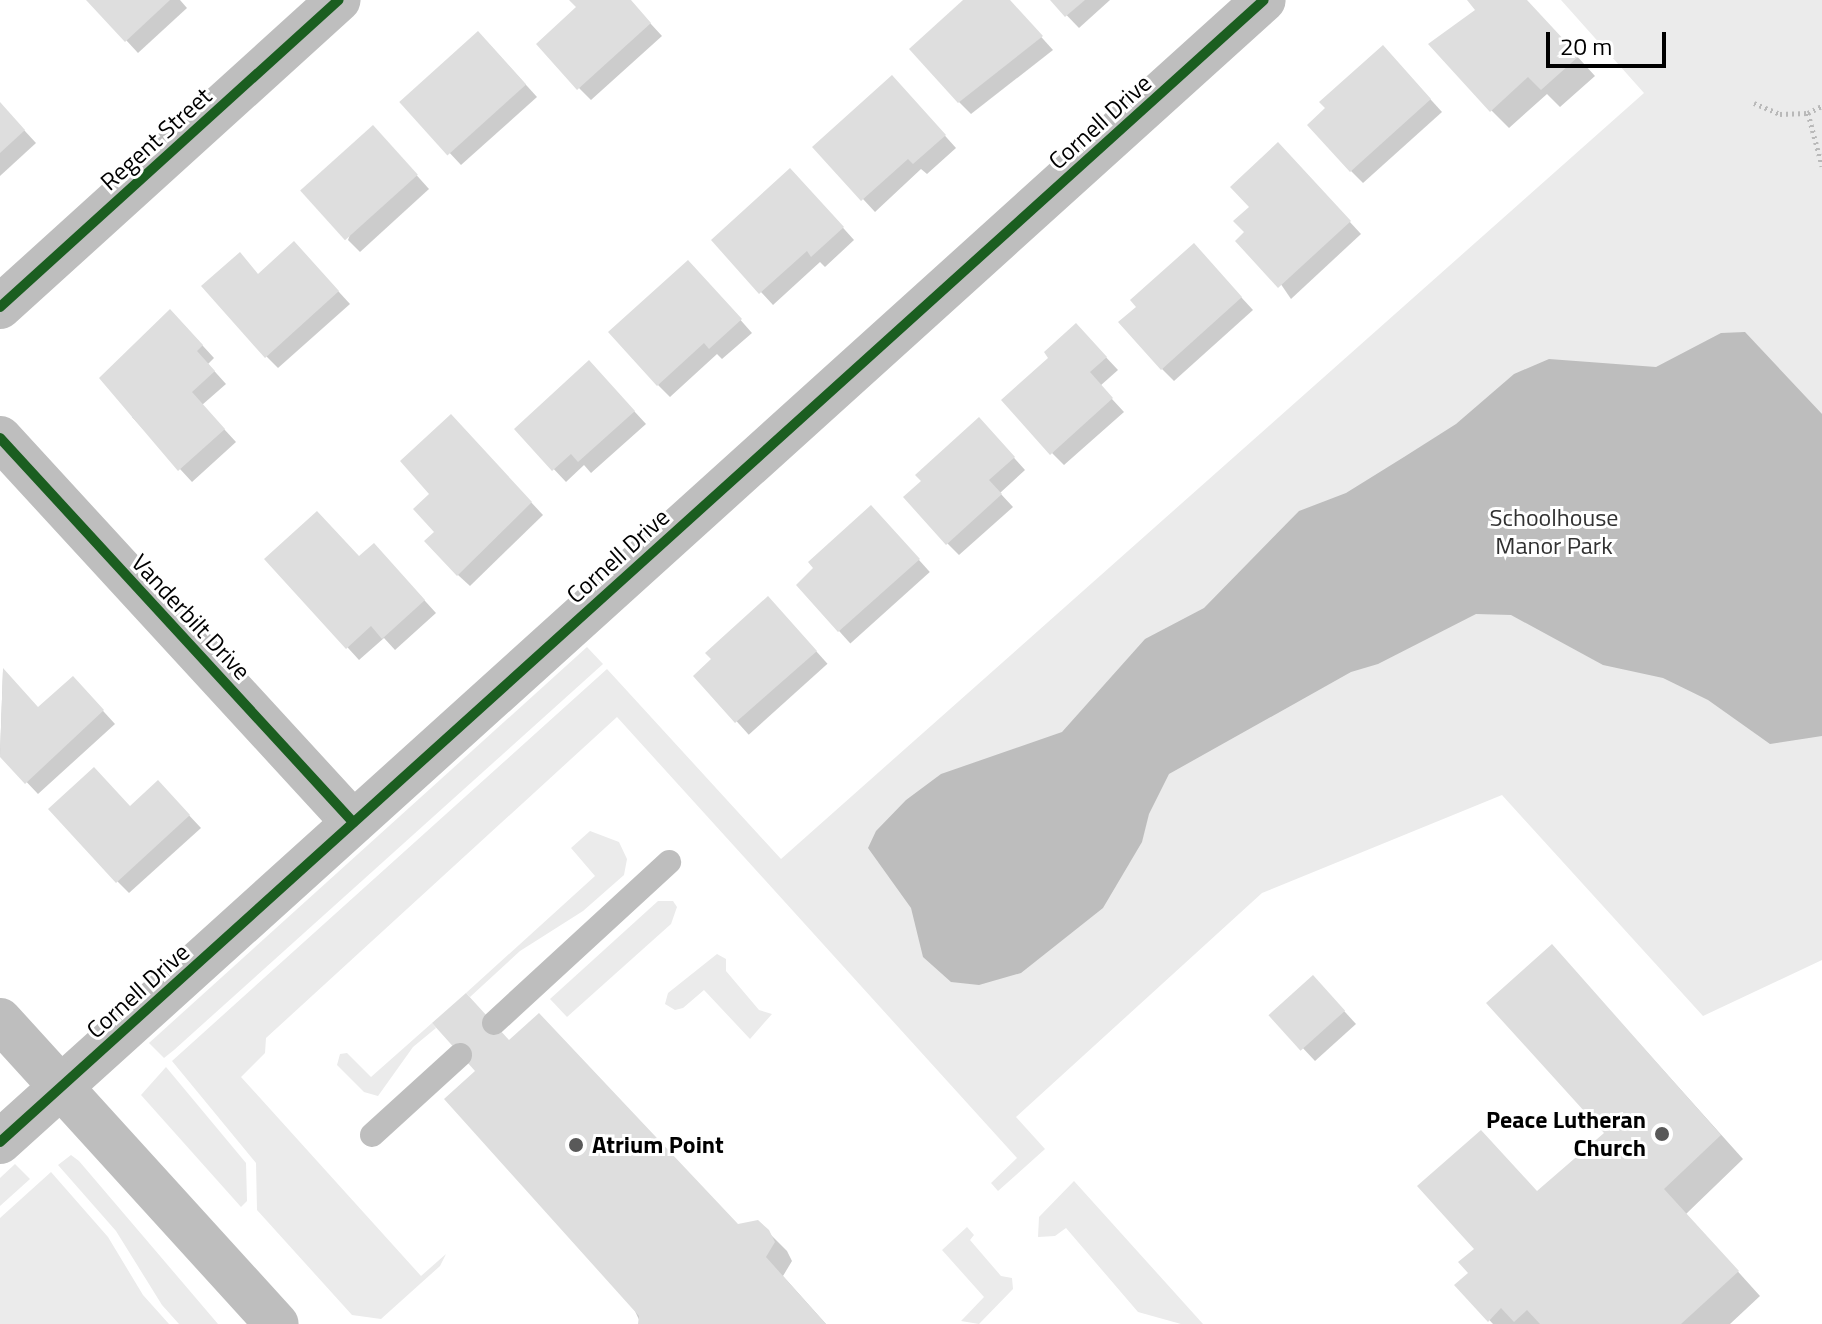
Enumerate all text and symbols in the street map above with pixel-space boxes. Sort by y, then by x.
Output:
scale bar [1550,16,1670,66]
text: 20 m [1560,28,1612,64]
street label: Cornell Drive [1043,69,1157,175]
street label: Regent Street [95,82,217,196]
street label: Cornell Drive [561,503,675,609]
park label: Schoolhouse Manor Park [1490,504,1618,560]
street label: Vanderbilt Drive [126,548,256,686]
street label: Cornell Drive [81,938,195,1044]
place label: Peace Lutheran Church [1486,1106,1646,1162]
marker: Peace Lutheran Church [1653,1125,1671,1143]
place label: Atrium Point [592,1131,724,1159]
marker: Atrium Point [567,1136,585,1154]

